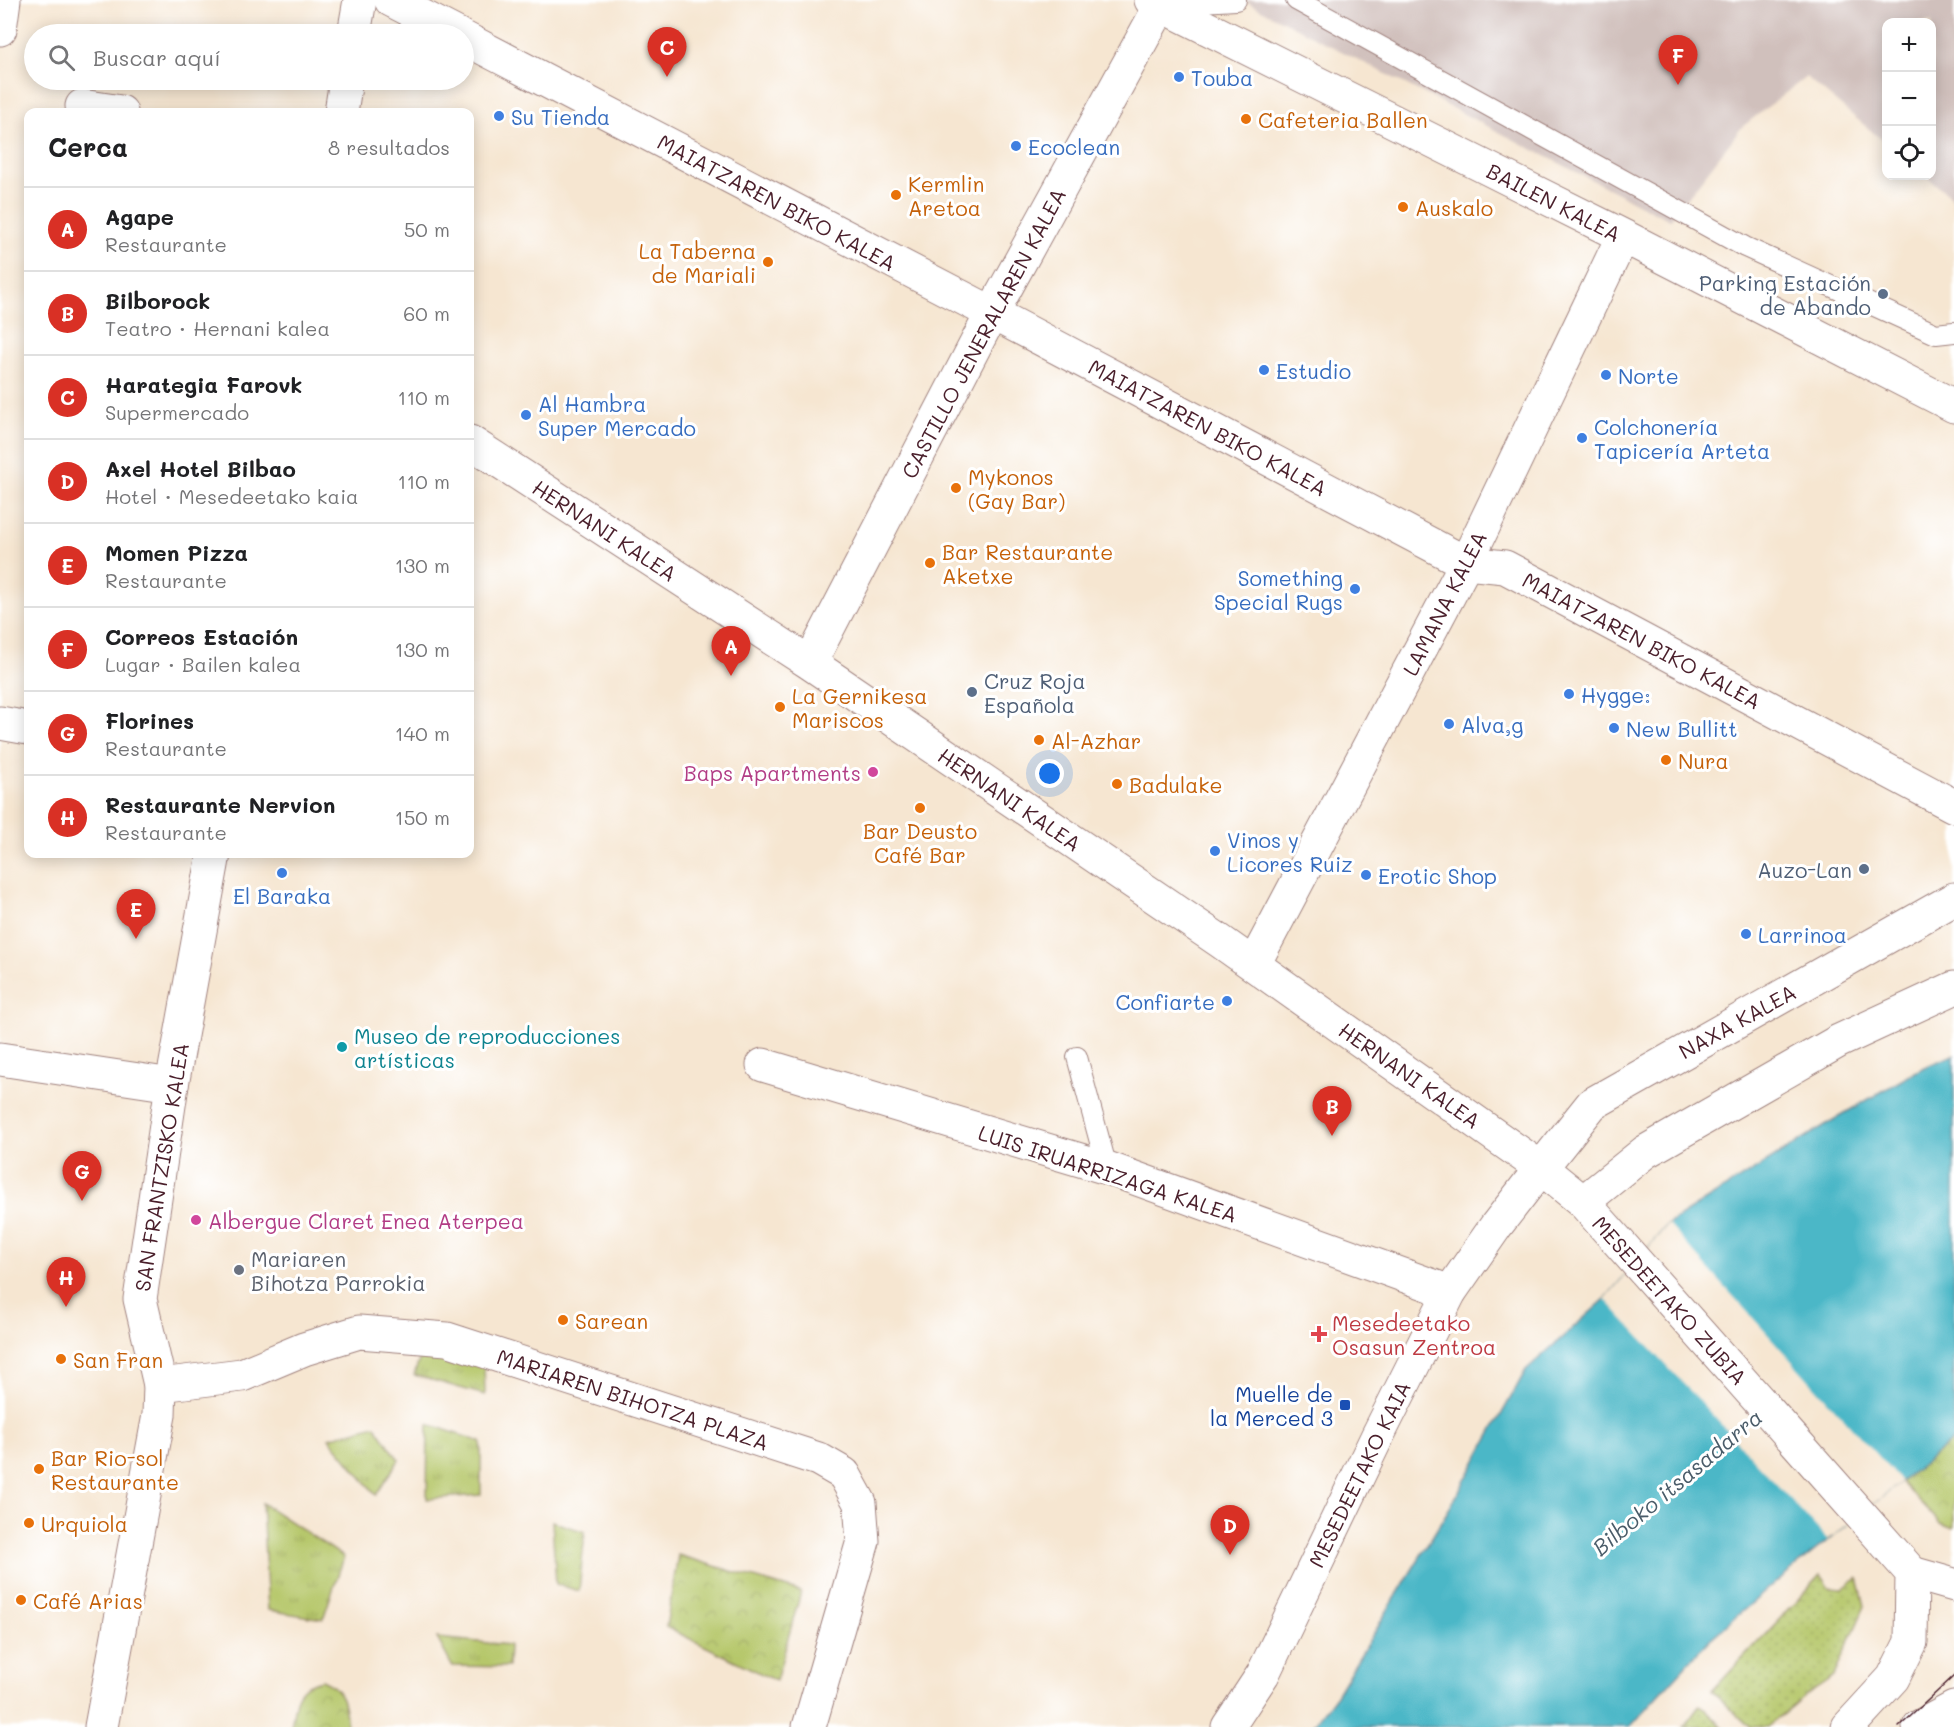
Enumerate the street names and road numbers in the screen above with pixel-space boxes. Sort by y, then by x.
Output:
street label: MAIATZAREN BIKO KALEA [653,128,901,276]
street label: BAILEN KALEA [1482,157,1626,247]
street label: CASTILLO JENERALAREN KALEA [895,183,1071,483]
street label: MAIATZAREN BIKO KALEA [1084,353,1332,501]
street label: HERNANI KALEA [528,473,682,587]
street label: LAMANA KALEA [1396,526,1492,680]
street label: MAIATZAREN BIKO KALEA [1518,566,1766,714]
street label: HERNANI KALEA [933,741,1087,857]
street label: NAXA KALEA [1674,978,1800,1064]
street label: HERNANI KALEA [1334,1016,1486,1134]
street label: SAN FRANTZISKO KALEA [128,1041,194,1293]
street label: LUIS IRUARRIZAGA KALEA [975,1118,1241,1228]
street label: MESEDEETAKO ZUBIA [1587,1210,1753,1390]
street label: MARIAREN BIHOTZA PLAZA [494,1342,772,1456]
street label: MESEDEETAKO KAIA [1302,1376,1416,1572]

